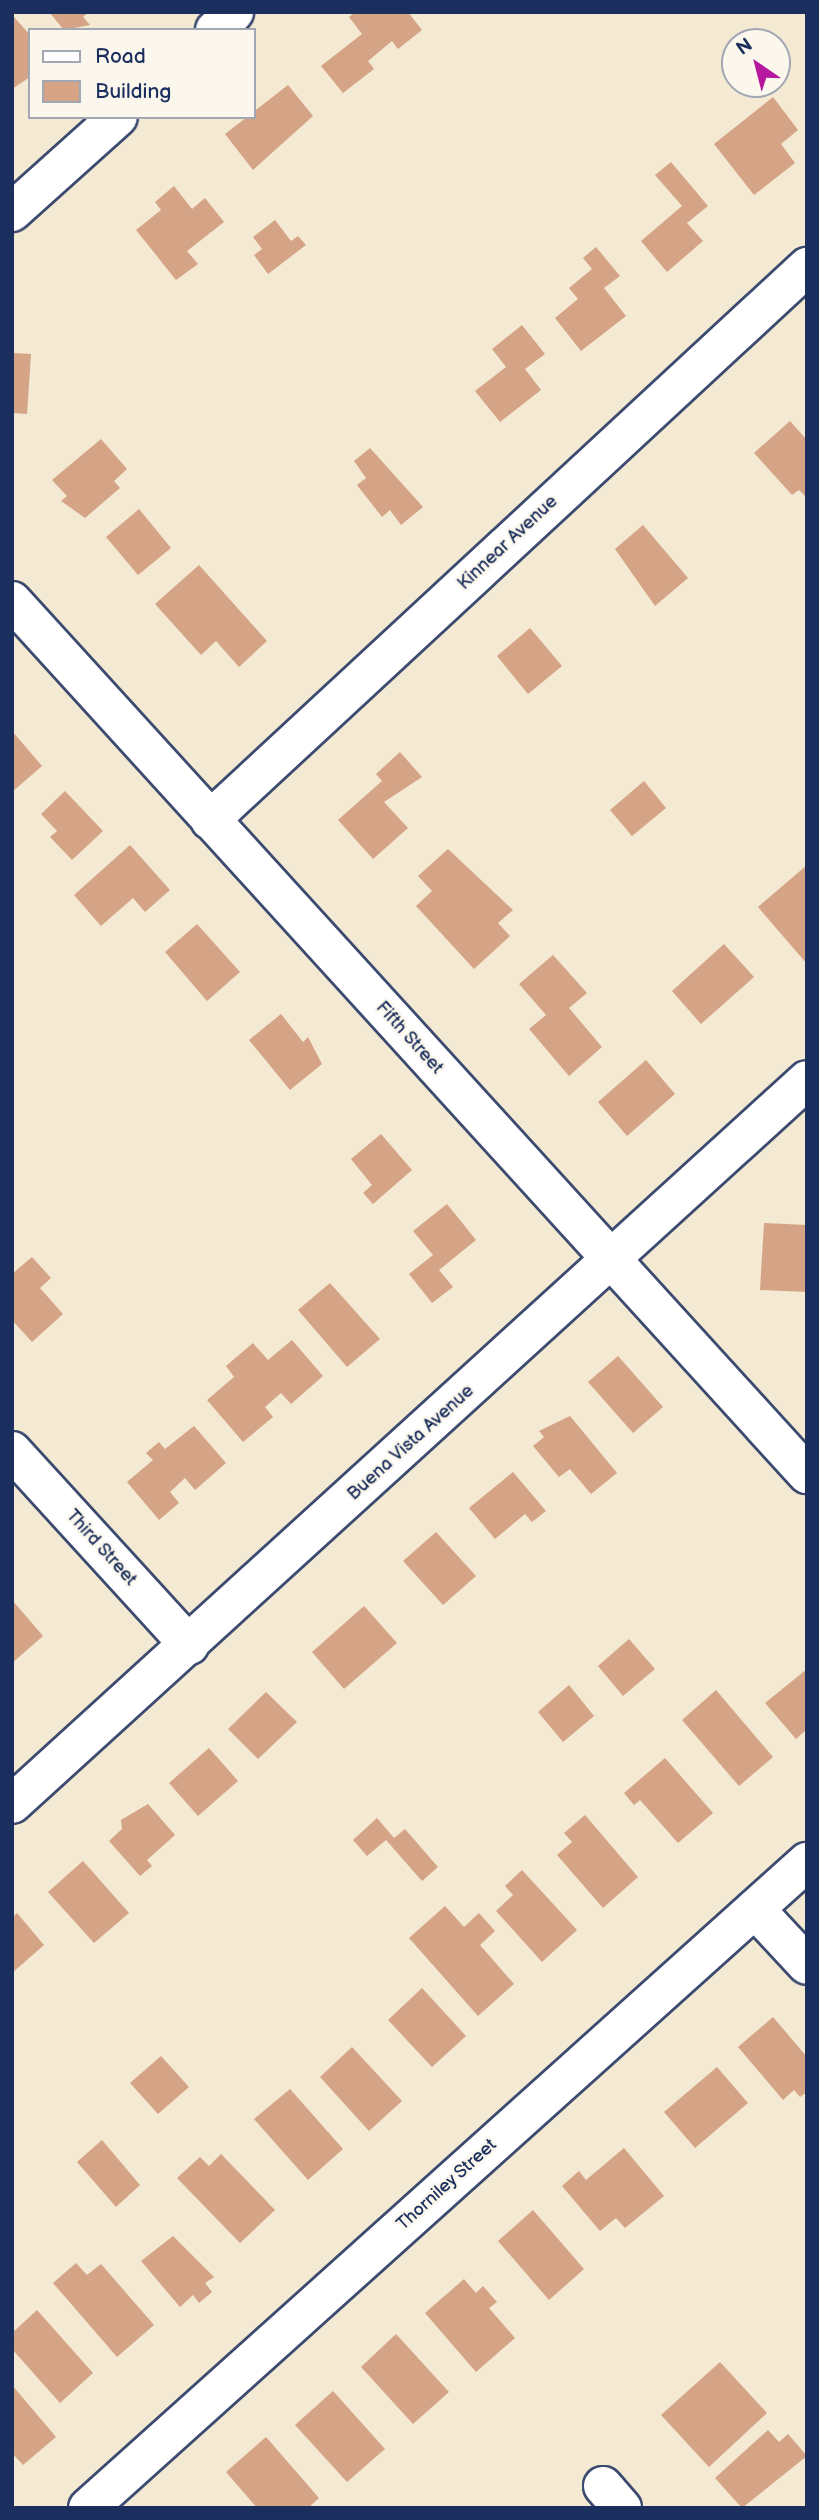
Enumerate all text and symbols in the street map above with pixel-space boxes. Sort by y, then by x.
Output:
legend [28,28,256,119]
north arrow [721,28,791,98]
text: N [732,34,757,61]
text: Road [95,44,146,69]
text: Building [95,79,171,104]
street label: Kinnear Avenue [454,491,562,595]
street label: Fifth Street [371,997,447,1079]
street label: Buena Vista Avenue [343,1380,479,1506]
street label: Third Street [61,1505,141,1591]
street label: Thorniley Street [392,2134,502,2236]

